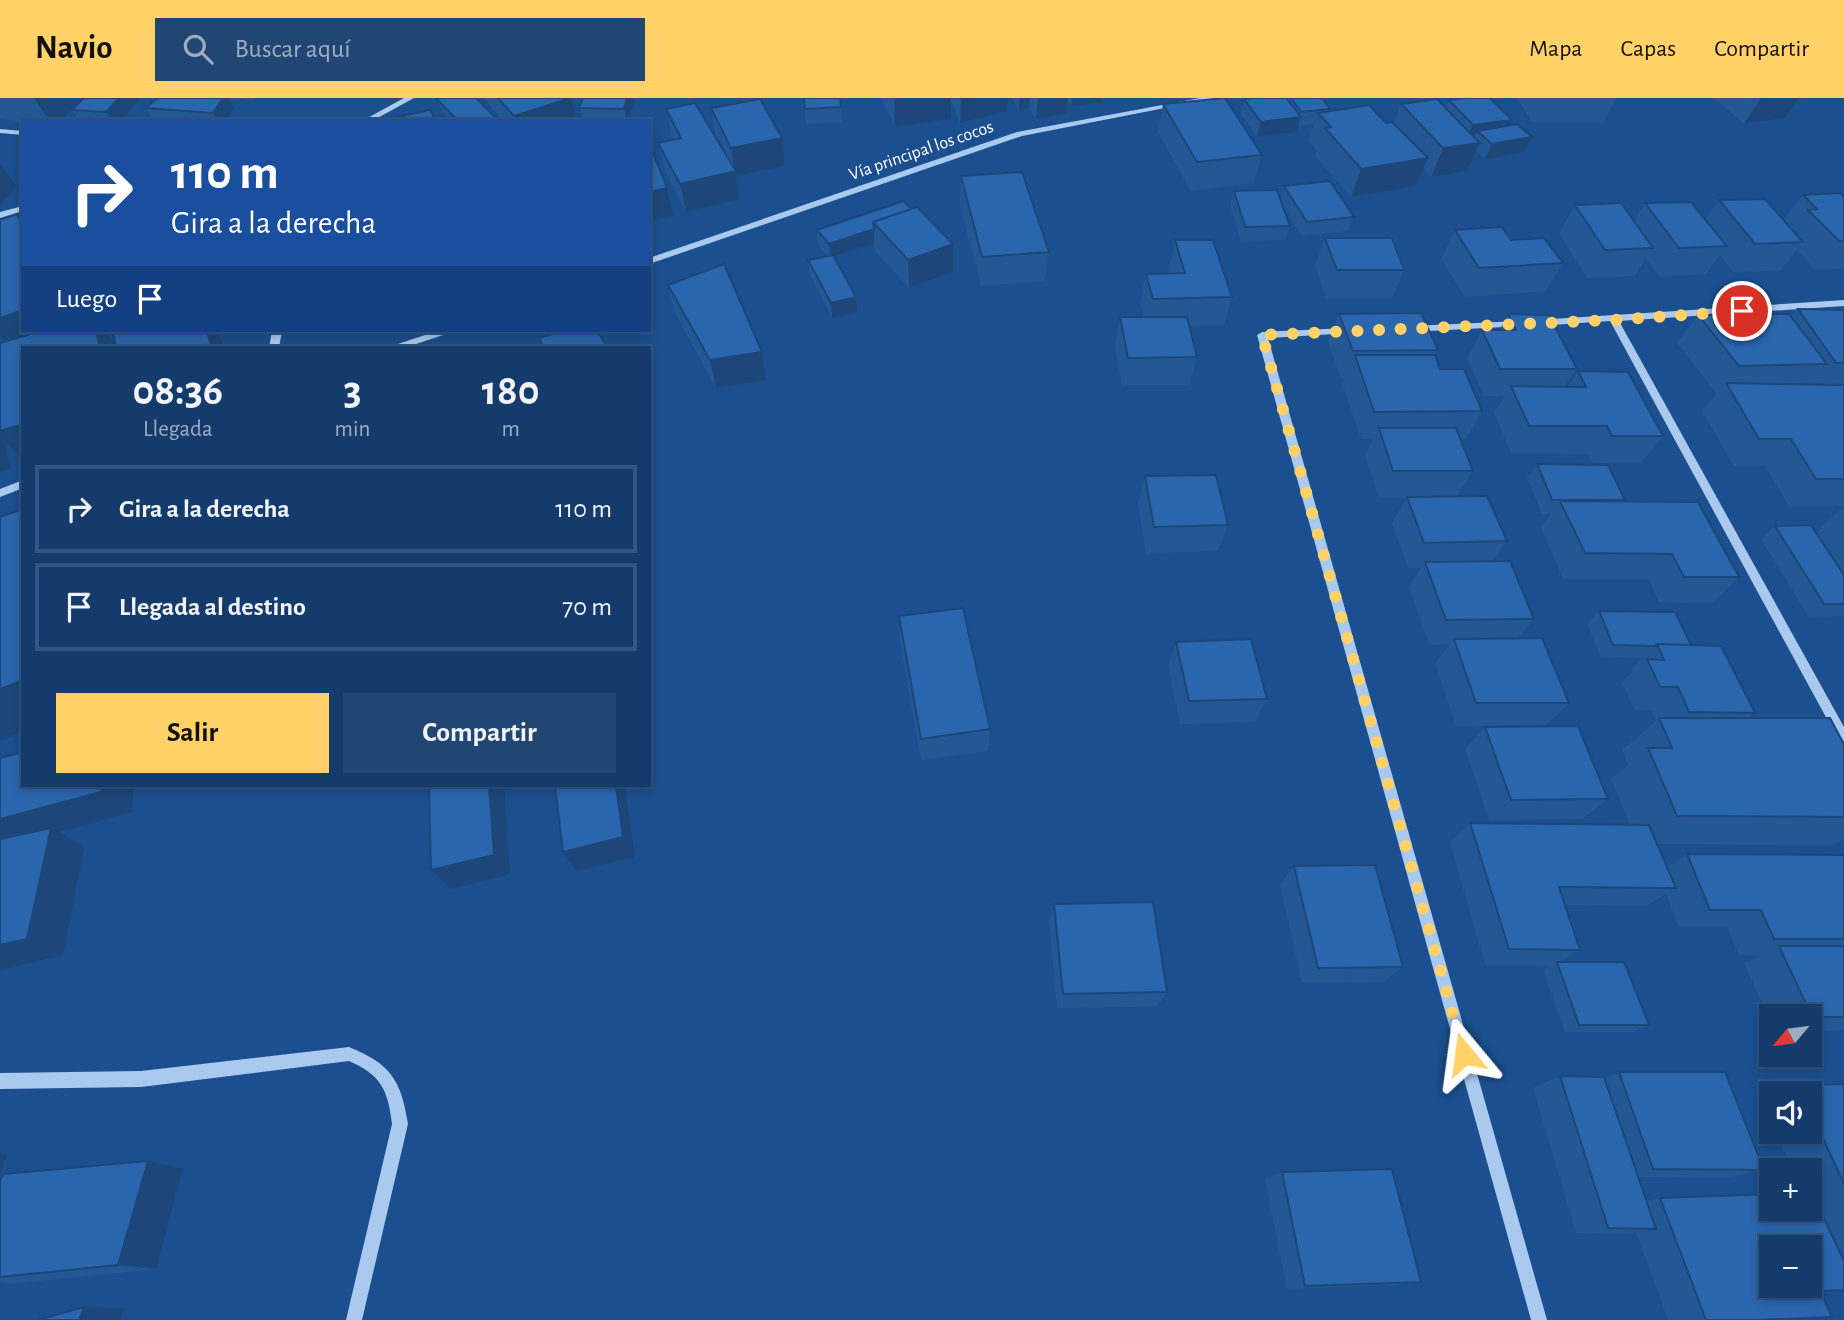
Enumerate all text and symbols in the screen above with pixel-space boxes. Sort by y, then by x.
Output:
search box [155,18,645,81]
icon: search [179,30,217,68]
text: Navio [35,32,113,65]
text: Buscar aquí [235,36,351,62]
text: Mapa [1529,37,1582,61]
text: Capas [1620,37,1676,61]
text: Compartir [1714,37,1809,61]
street label: Vía principal los cocos [847,118,996,184]
icon: right [56,147,147,238]
text: 110 m [171,149,279,198]
text: Gira a la derecha [171,207,376,239]
icon: arrive [131,280,169,318]
pin [1712,281,1772,341]
text: Luego [56,286,117,312]
icon: arrive [1723,292,1761,330]
text: 08:36 [132,370,223,412]
text: 3 [343,370,361,412]
text: 180 [482,370,540,412]
text: Llegada [143,418,213,441]
text: min [335,418,370,441]
text: m [501,418,520,441]
icon: right [60,490,98,528]
text: Gira a la derecha [119,496,290,522]
text: 110 m [555,496,612,522]
icon: arrive [60,588,98,626]
text: Llegada al destino [119,594,306,620]
text: 70 m [562,594,612,620]
button: Salir [56,693,329,773]
button: Compartir [343,693,616,773]
north arrow [1759,1004,1822,1068]
map controls [1759,1004,1822,1298]
position arrow [1427,1017,1501,1091]
button: sound [1759,1081,1822,1144]
button: + [1759,1158,1822,1221]
button: − [1759,1235,1822,1298]

